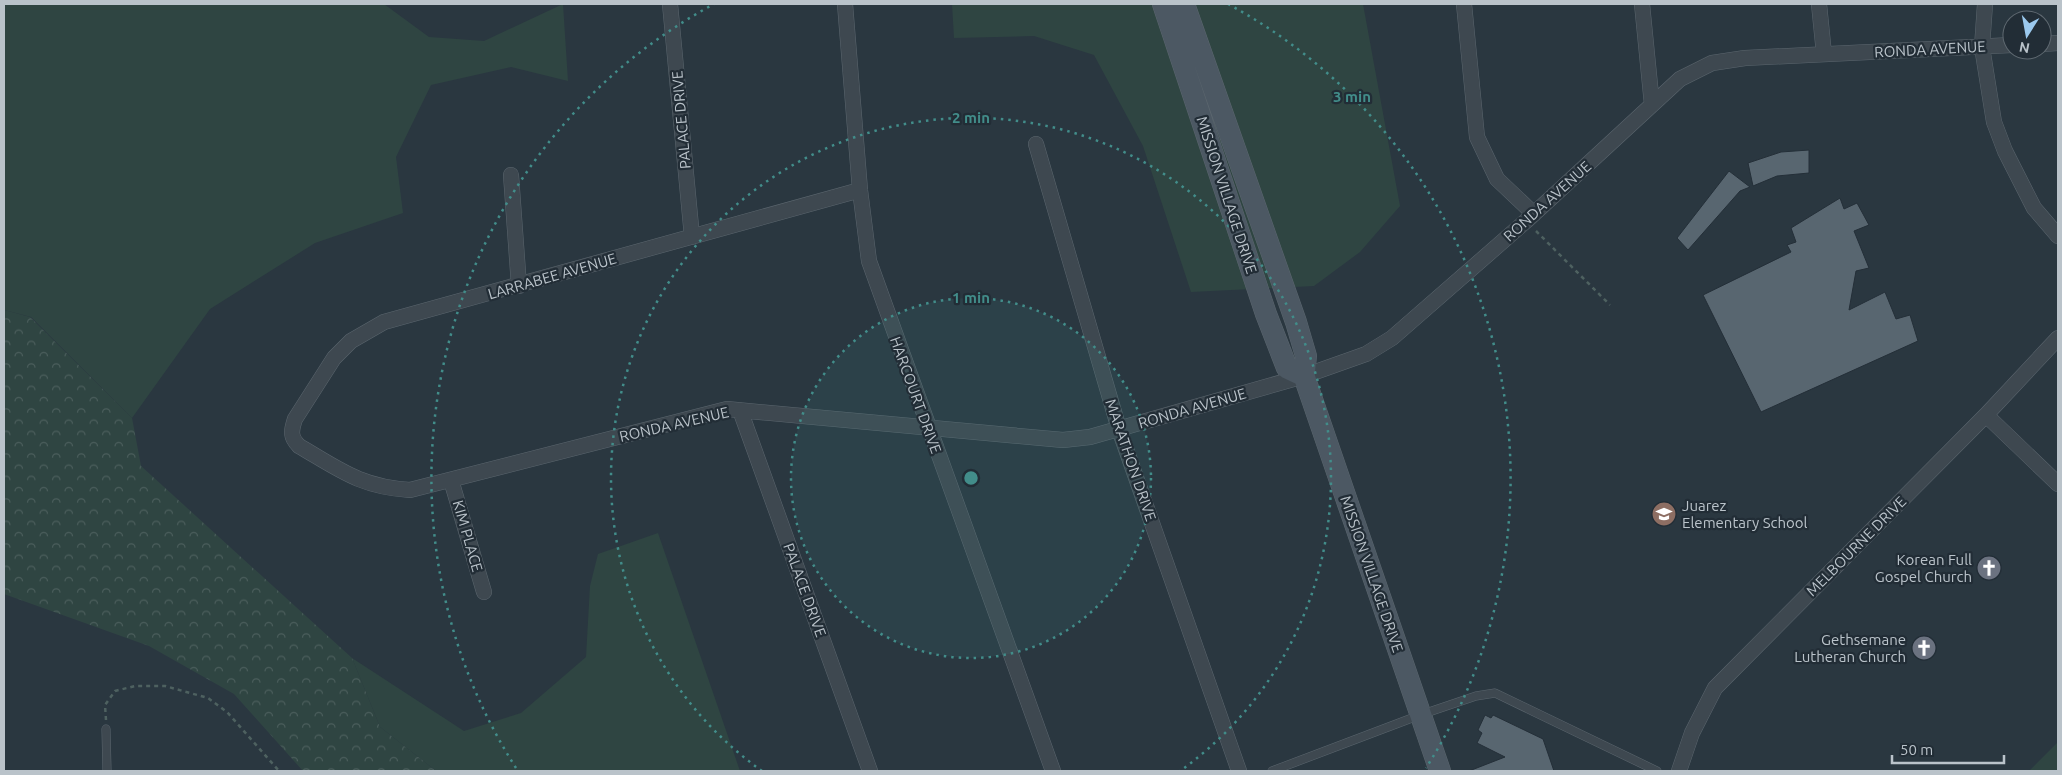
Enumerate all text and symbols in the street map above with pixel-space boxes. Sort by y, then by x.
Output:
north arrow [2002,10,2052,60]
street label: RONDA AVENUE [1874,38,1986,60]
text: N [2018,39,2031,57]
street label: PALACE DRIVE [668,70,694,170]
text: 3 min [1333,88,1371,105]
text: 2 min [952,109,990,126]
street label: MISSION VILLAGE DRIVE [1194,114,1260,276]
street label: RONDA AVENUE [1500,157,1594,245]
street label: LARRABEE AVENUE [486,250,618,302]
text: 1 min [952,289,990,306]
street label: HARCOURT DRIVE [887,334,945,456]
street label: RONDA AVENUE [1136,384,1248,432]
street label: MARATHON DRIVE [1102,397,1160,523]
street label: RONDA AVENUE [618,403,730,445]
centre of rings [962,469,980,487]
street label: MELBOURNE DRIVE [1803,493,1909,599]
street label: MISSION VILLAGE DRIVE [1337,494,1407,654]
place label: Juarez Elementary School [1682,497,1808,531]
street label: KIM PLACE [450,498,486,574]
school or university icon: Juarez Elementary School [1651,501,1677,527]
street label: PALACE DRIVE [780,541,830,639]
place label: Korean Full Gospel Church [1875,551,1972,585]
church icon: Korean Full Gospel Church [1976,555,2002,581]
place label: Gethsemane Lutheran Church [1794,631,1906,665]
church icon: Gethsemane Lutheran Church [1911,635,1937,661]
scale bar [1892,732,2004,764]
text: 50 m [1900,741,1933,758]

